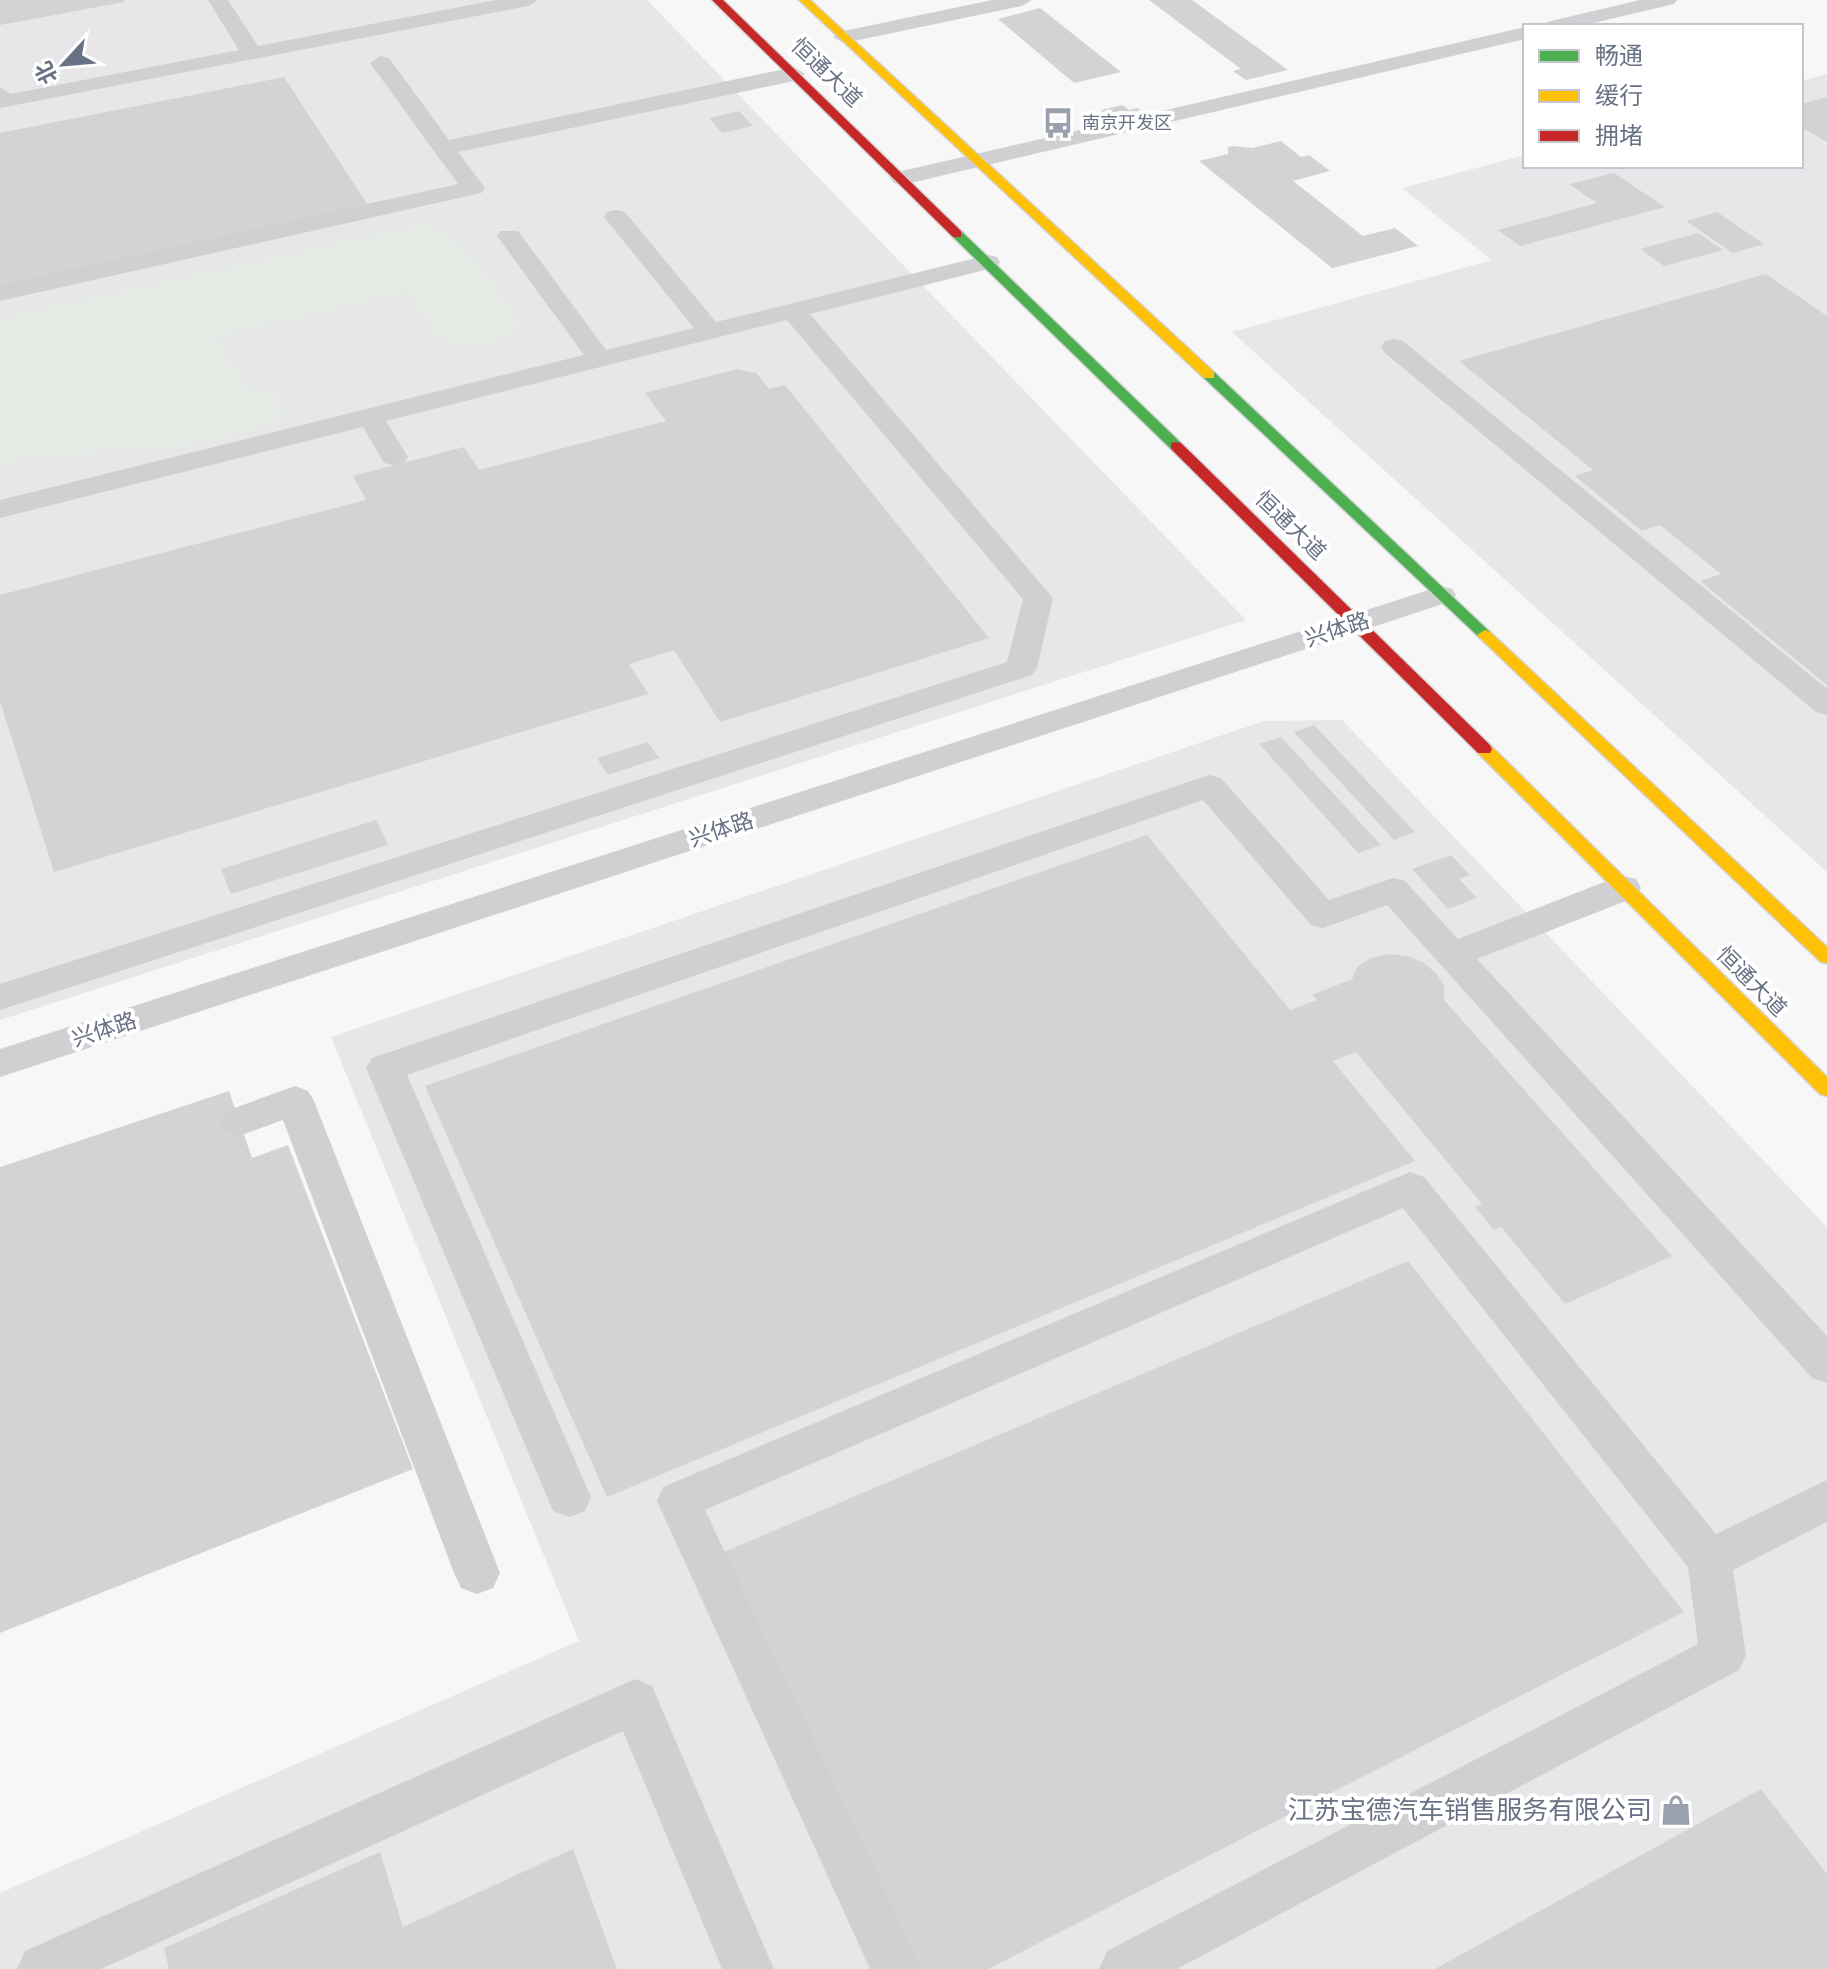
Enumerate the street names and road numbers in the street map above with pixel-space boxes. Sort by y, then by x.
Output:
street label: 恒通大道 [786,32,868,113]
street label: 恒通大道 [1250,485,1332,566]
street label: 兴体路 [1302,606,1373,653]
street label: 兴体路 [686,806,757,853]
street label: 恒通大道 [1711,941,1792,1022]
street label: 兴体路 [69,1006,140,1053]

